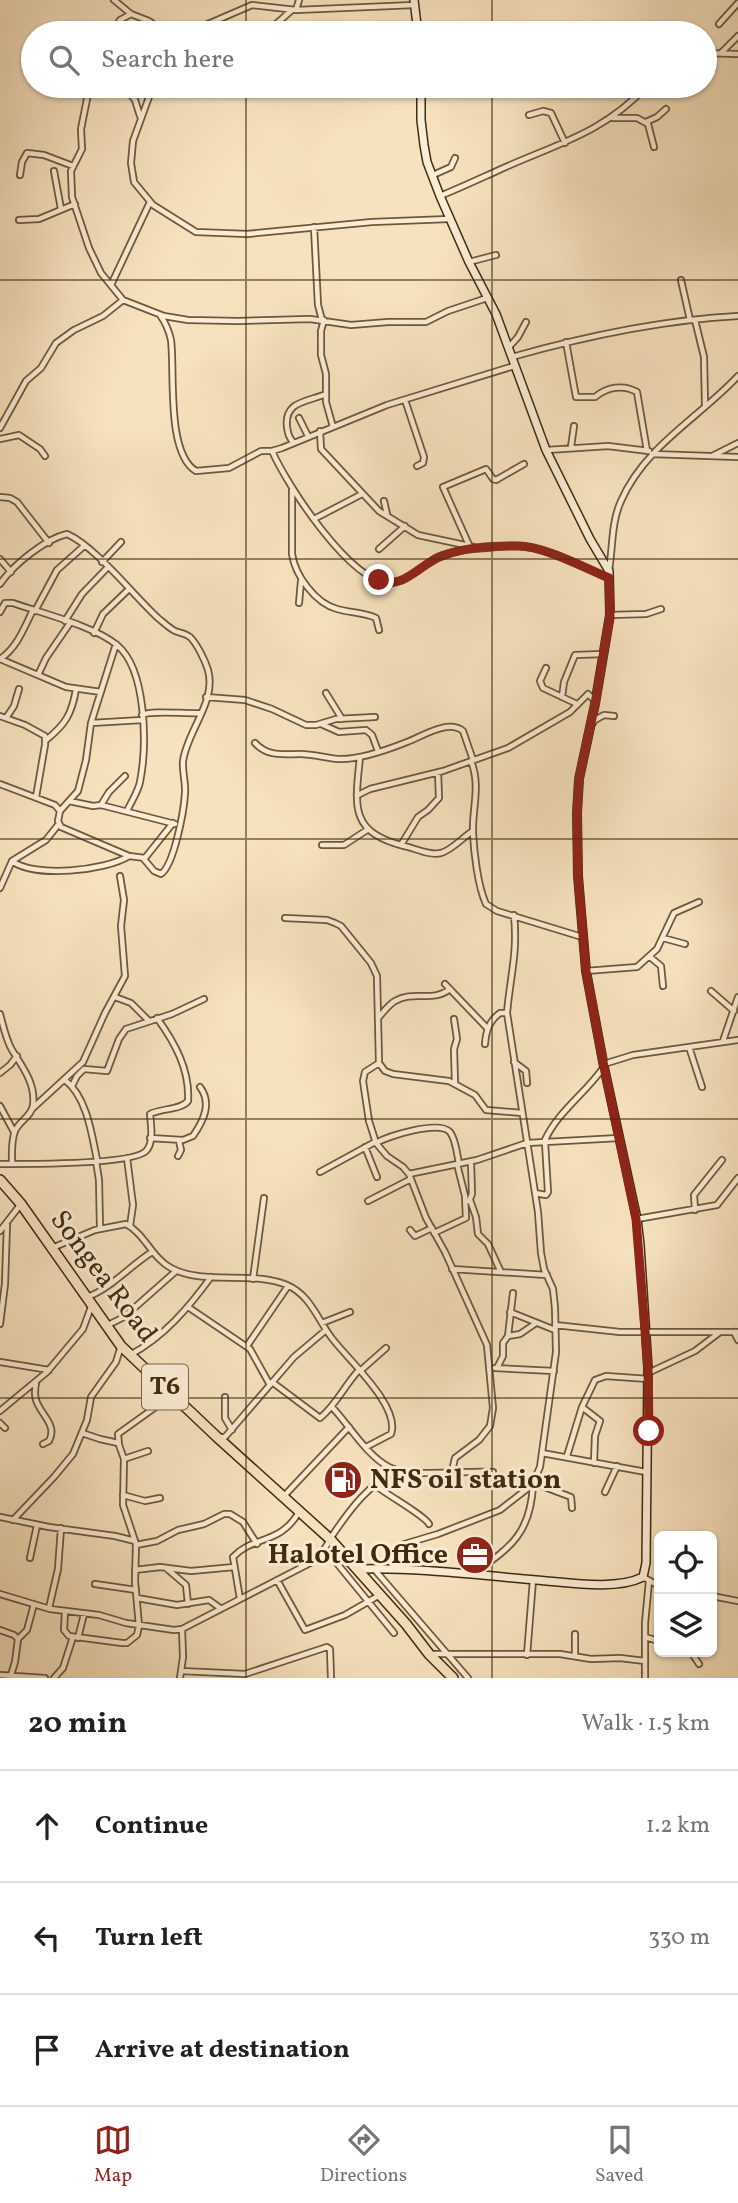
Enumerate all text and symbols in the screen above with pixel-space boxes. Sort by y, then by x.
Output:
search box [21,21,717,98]
icon: search [45,41,83,79]
text: Search here [101,42,234,78]
route end [363,564,394,595]
street label: Songea Road [40,1202,166,1352]
road number: T6 [142,1364,188,1410]
route start [633,1415,664,1446]
fuel station icon: NFS oil station [322,1459,364,1501]
place label: NFS oil station [370,1461,561,1500]
map controls [654,1531,717,1657]
button: locate [654,1531,717,1594]
office icon: Halotel Office [454,1534,496,1576]
place label: Halotel Office [268,1536,448,1575]
button: layers [654,1594,717,1657]
text: 20 min [28,1703,127,1745]
text: Walk · 1.5 km [582,1708,710,1740]
icon: ahead [28,1807,66,1845]
text: Continue [95,1808,208,1844]
text: 1.2 km [646,1810,710,1842]
icon: left [28,1919,66,1957]
text: Turn left [95,1920,203,1956]
text: 330 m [648,1922,710,1954]
icon: arrive [28,2031,66,2069]
text: Arrive at destination [95,2032,350,2068]
tab: Map [94,2121,132,2189]
tab: Directions [320,2121,407,2189]
tab: Saved [595,2121,644,2189]

